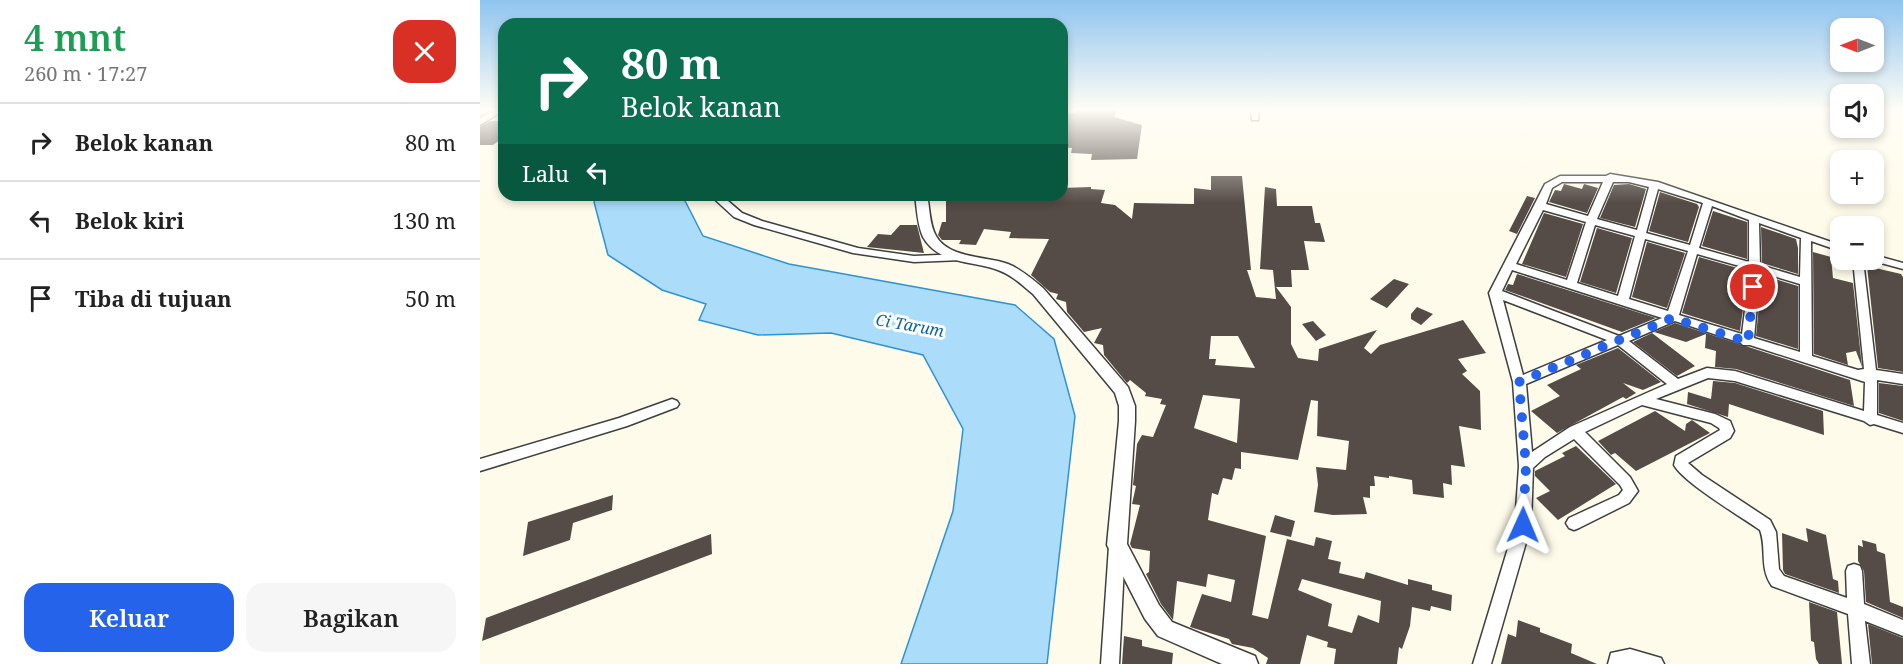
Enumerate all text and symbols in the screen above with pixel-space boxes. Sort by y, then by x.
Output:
text: 4 mnt [24,13,126,62]
north arrow [1830,18,1884,72]
map controls [1830,18,1884,270]
button: close [393,20,456,83]
text: 80 m [621,34,721,91]
icon: right [522,42,600,120]
text: 260 m · 17:27 [24,60,147,87]
button: sound [1830,84,1884,138]
text: Belok kanan [621,88,781,125]
icon: right [24,126,57,159]
text: Belok kanan [75,127,213,157]
text: 80 m [405,127,456,157]
button: + [1830,150,1884,204]
icon: left [581,156,614,189]
text: Lalu [522,158,569,188]
icon: left [24,204,57,237]
text: Belok kiri [75,205,184,235]
text: 130 m [393,205,456,235]
button: − [1830,216,1884,270]
pin [1727,261,1778,312]
icon: arrive [1736,270,1769,303]
icon: arrive [24,282,57,315]
text: Tiba di tujuan [75,283,232,313]
text: 50 m [405,283,456,313]
water label: Ci Tarum [874,308,947,342]
position arrow [1491,493,1555,557]
button: Keluar [24,583,234,652]
button: Bagikan [246,583,456,652]

